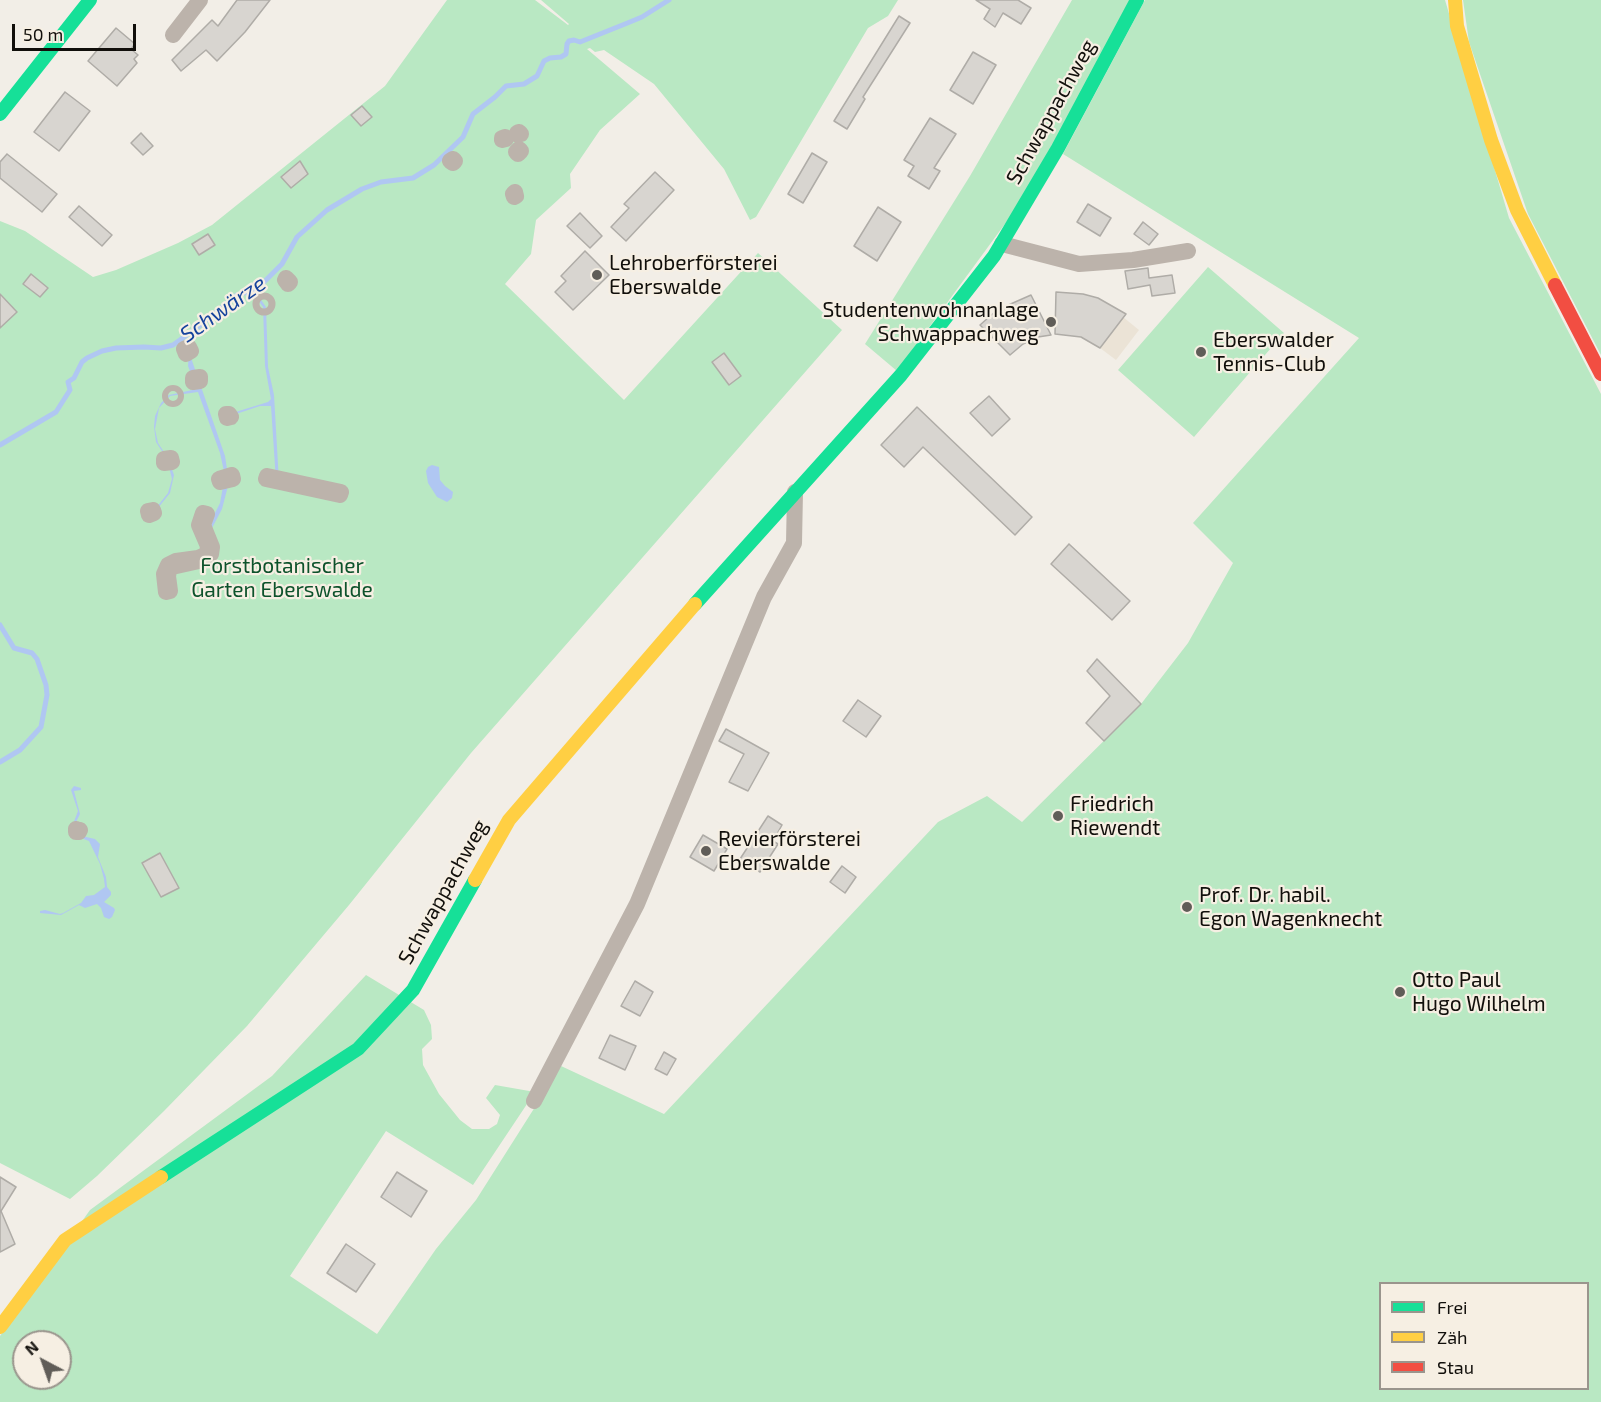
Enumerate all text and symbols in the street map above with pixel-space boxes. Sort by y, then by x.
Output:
scale bar [15,12,140,50]
text: 50 m [23,23,63,45]
street label: Schwappachweg [1001,35,1101,189]
place label: Lehroberförsterei Eberswalde [609,250,778,300]
marker: Lehroberförsterei Eberswalde [590,268,604,282]
water label: Schwärze [175,270,271,348]
place label: Studentenwohnanlage Schwappachweg [822,297,1039,347]
marker: Studentenwohnanlage Schwappachweg [1044,315,1058,329]
place label: Eberswalder Tennis-Club [1213,327,1334,377]
marker: Eberswalder Tennis-Club [1194,345,1208,359]
park label: Forstbotanischer Garten Eberswalde [191,553,373,603]
place label: Friedrich Riewendt [1070,791,1160,841]
marker: Friedrich Riewendt [1051,809,1065,823]
street label: Schwappachweg [393,815,493,969]
place label: Revierförsterei Eberswalde [718,826,861,876]
marker: Revierförsterei Eberswalde [699,844,713,858]
place label: Prof. Dr. habil. Egon Wagenknecht [1199,882,1382,932]
marker: Prof. Dr. habil. Egon Wagenknecht [1180,900,1194,914]
place label: Otto Paul Hugo Wilhelm [1412,967,1546,1017]
marker: Otto Paul Hugo Wilhelm [1393,985,1407,999]
legend [1379,1282,1589,1390]
text: Frei [1437,1296,1468,1318]
text: Zäh [1437,1326,1468,1348]
north arrow [12,1330,72,1390]
text: N [21,1337,42,1359]
text: Stau [1437,1356,1474,1378]

